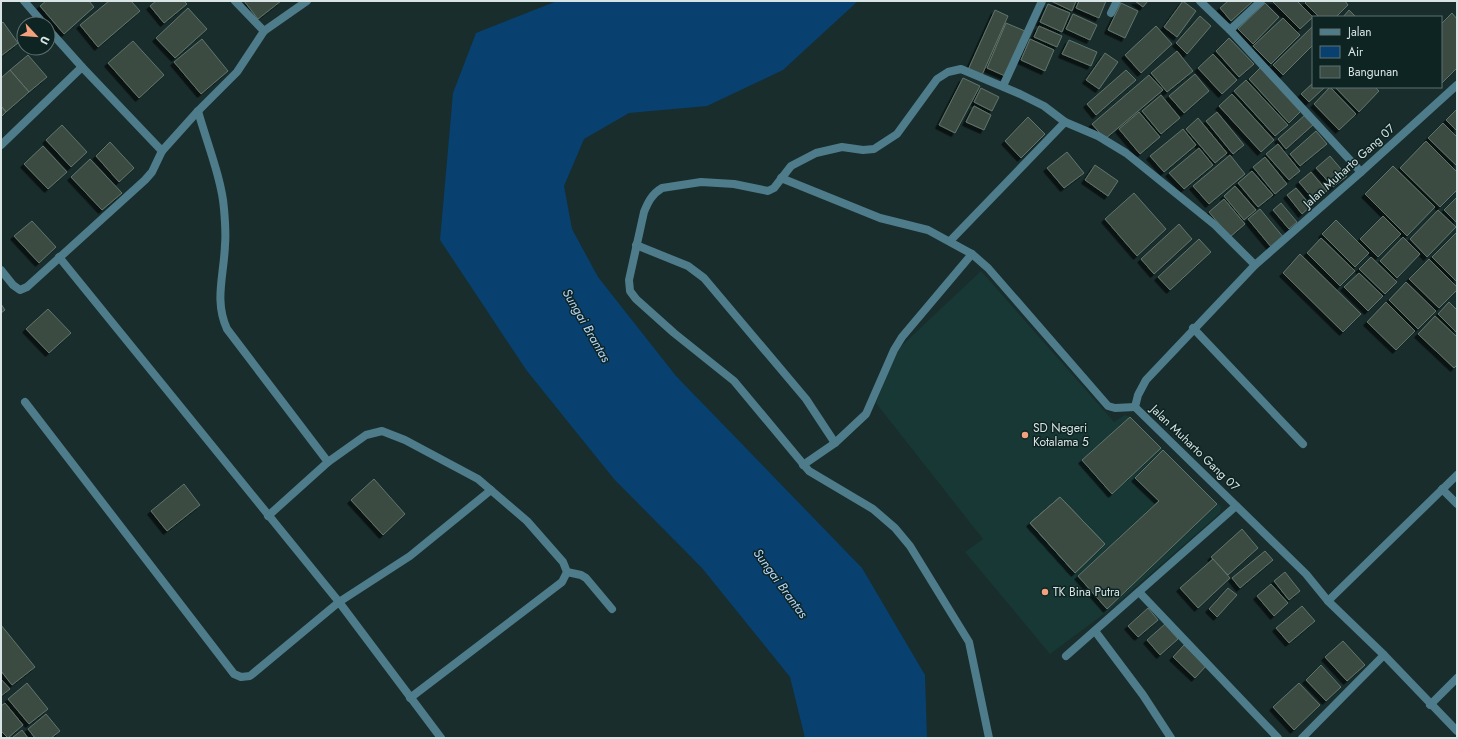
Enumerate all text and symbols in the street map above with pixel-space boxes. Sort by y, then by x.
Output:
north arrow [16,16,56,56]
legend [1312,16,1442,88]
text: Jalan [1346,23,1371,41]
text: U [36,33,54,47]
text: Air [1348,43,1364,61]
text: Bangunan [1348,63,1398,81]
street label: Jalan Muharto Gang 07 [1298,119,1399,213]
water label: Sungai Brantas [558,285,616,366]
street label: Jalan Muharto Gang 07 [1145,399,1244,496]
place label: SD Negeri Kotalama 5 [1033,419,1089,451]
marker: SD Negeri Kotalama 5 [1020,430,1030,440]
water label: Sungai Brantas [749,544,813,623]
place label: TK Bina Putra [1053,583,1120,601]
marker: TK Bina Putra [1040,587,1050,597]

